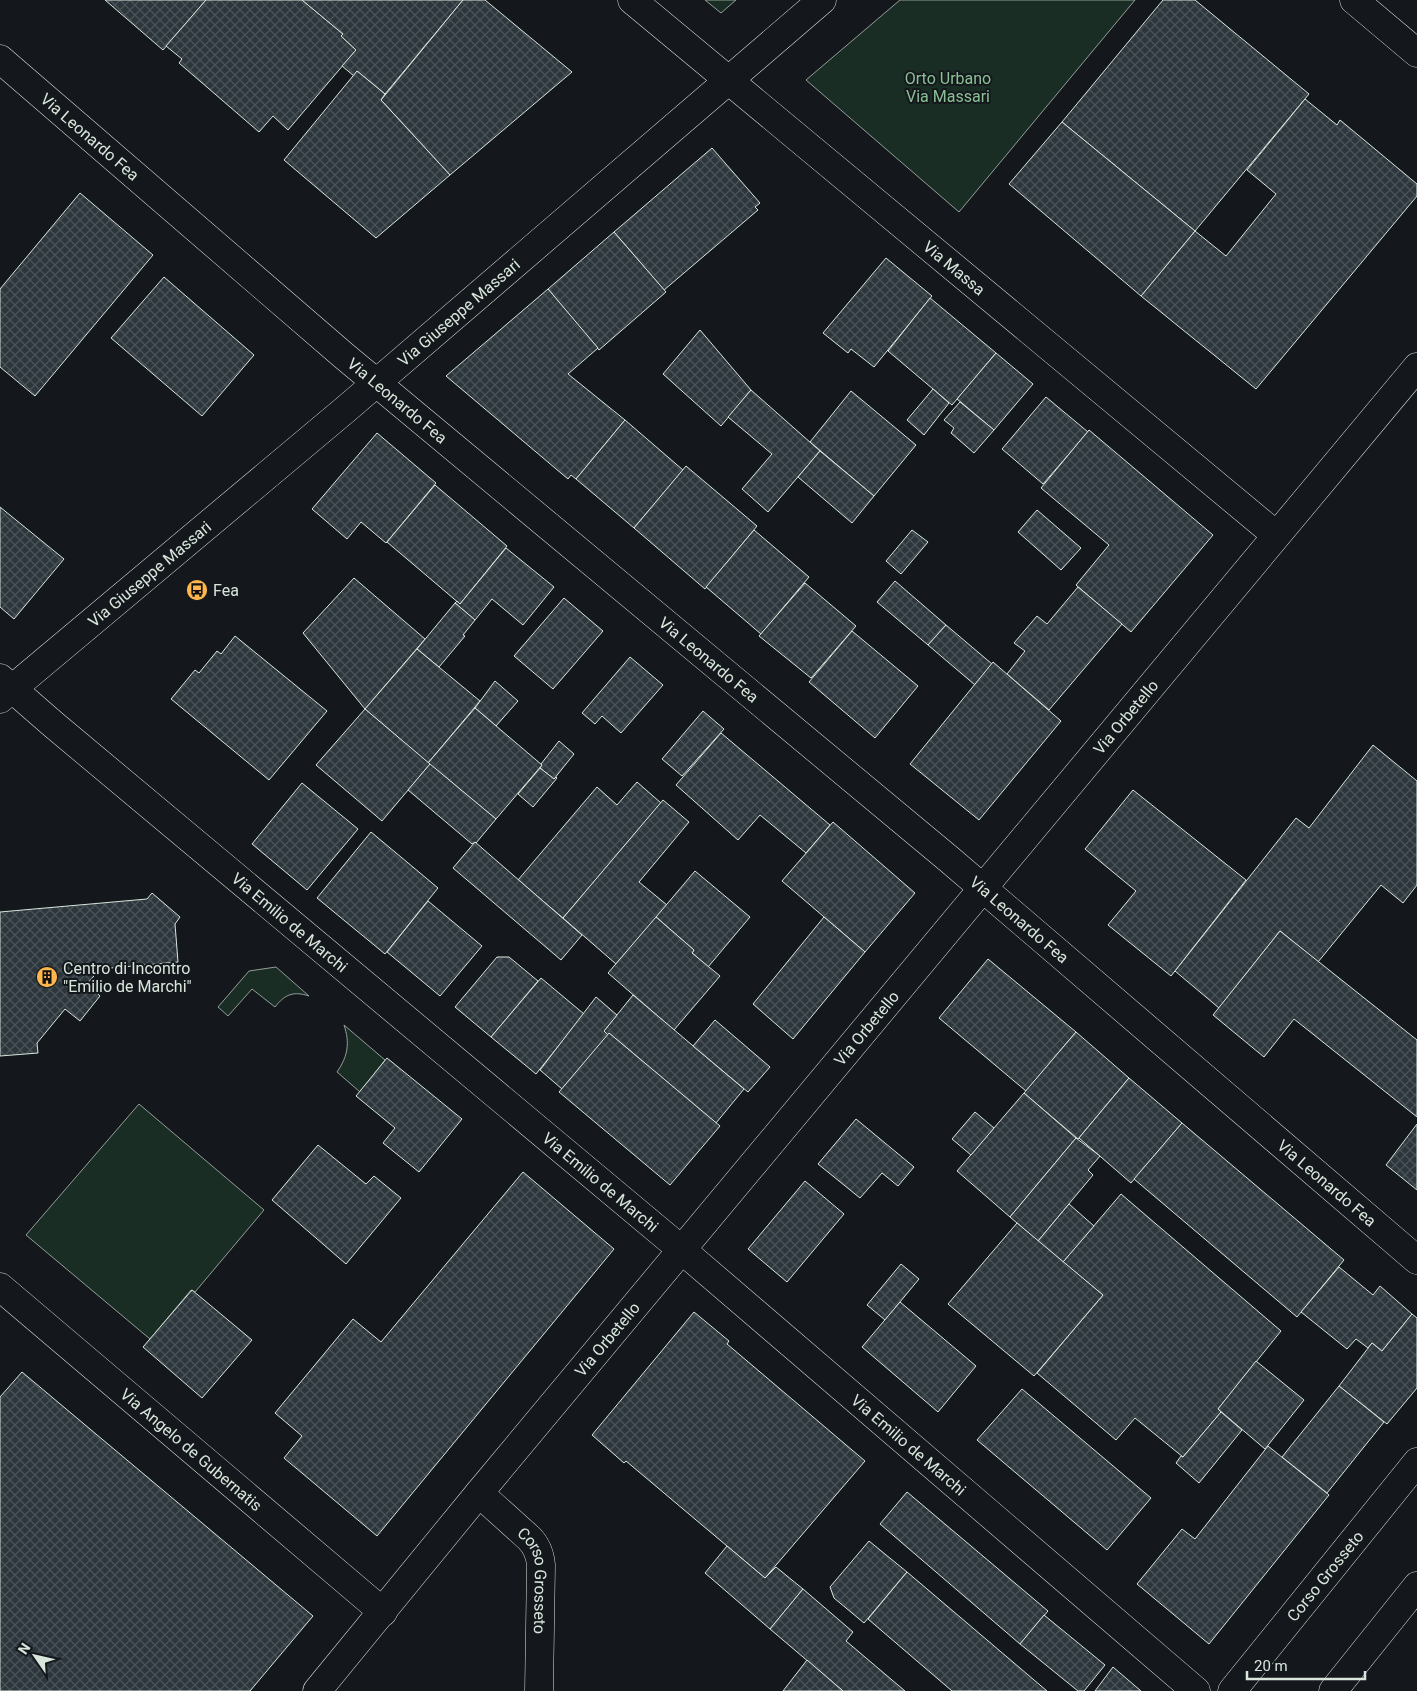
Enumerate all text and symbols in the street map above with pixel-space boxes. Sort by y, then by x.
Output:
park label: Orto Urbano Via Massari [905,69,991,106]
street label: Via Leonardo Fea [37,89,143,185]
street label: Via Massa [919,237,989,299]
street label: Via Giuseppe Massari [394,255,524,370]
street label: Via Leonardo Fea [344,354,451,448]
street label: Via Giuseppe Massari [84,517,215,631]
bus stop icon: Fea [185,578,209,602]
place label: Fea [213,581,239,600]
street label: Via Leonardo Fea [655,613,762,707]
street label: Via Orbetello [1089,676,1162,758]
street label: Via Emilio de Marchi [228,869,351,976]
street label: Via Leonardo Fea [966,872,1072,967]
place label: Centro di Incontro "Emilio de Marchi" [63,959,192,996]
building icon: Centro di Incontro "Emilio de Marchi" [35,965,59,989]
street label: Via Orbetello [830,987,903,1069]
street label: Via Emilio de Marchi [538,1128,662,1236]
street label: Via Leonardo Fea [1273,1136,1380,1231]
street label: Via Orbetello [571,1298,644,1381]
street label: Via Angelo de Gubernatis [116,1384,266,1515]
street label: Via Emilio de Marchi [847,1391,970,1499]
street label: Corso Grosseto [514,1523,550,1634]
street label: Corso Grosseto [1283,1527,1368,1625]
north arrow [10,1631,60,1681]
text: N [15,1640,34,1657]
scale bar [1247,1648,1364,1680]
text: 20 m [1254,1657,1288,1675]

